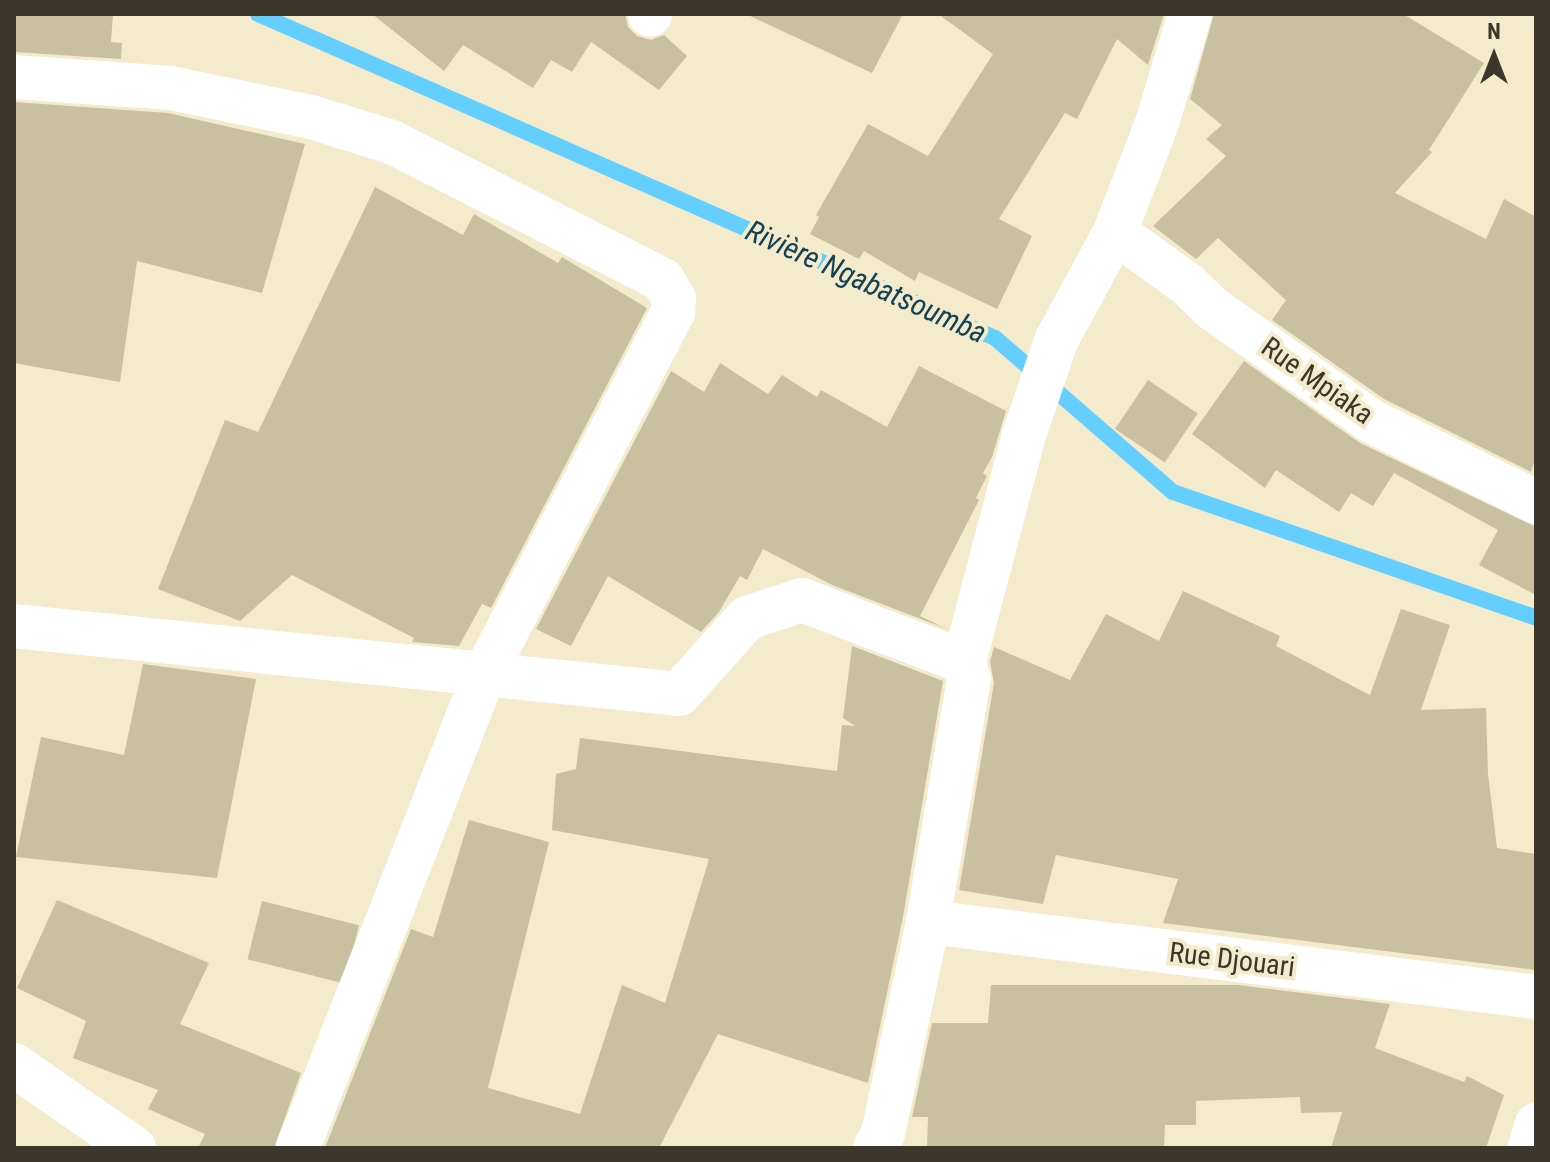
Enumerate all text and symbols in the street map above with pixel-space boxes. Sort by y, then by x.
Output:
north arrow [1454,16,1534,96]
text: N [1487,19,1501,44]
water label: Rivière Ngabatsoumba [740,213,992,351]
street label: Rue Mpiaka [1255,330,1379,432]
street label: Rue Djouari [1167,936,1297,984]

